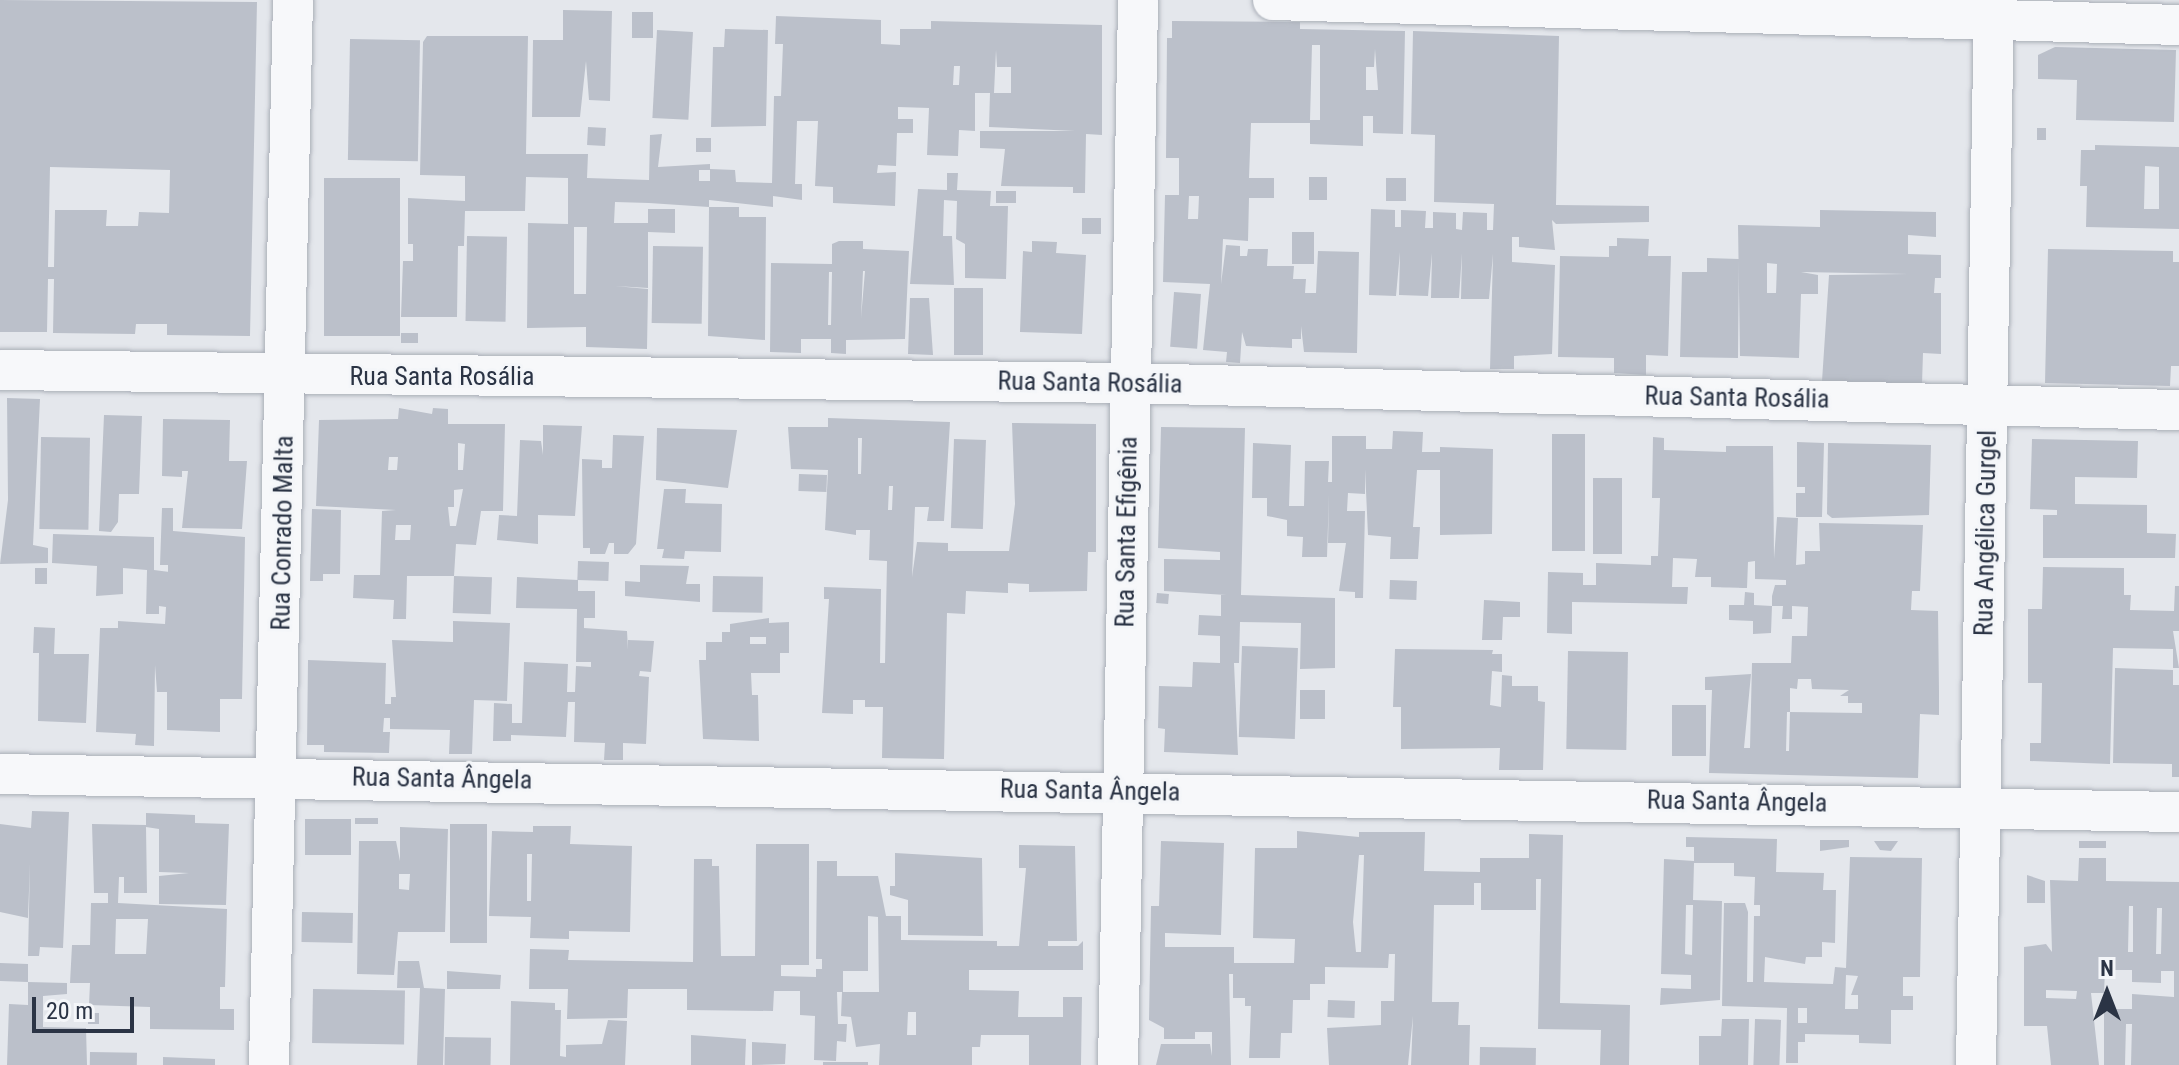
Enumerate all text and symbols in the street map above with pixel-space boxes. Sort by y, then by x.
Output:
street label: Rua Santa Rosália [350,361,534,393]
street label: Rua Santa Rosália [997,366,1183,400]
street label: Rua Santa Rosália [1644,381,1830,415]
street label: Rua Angélica Gurgel [1969,430,2003,636]
street label: Rua Conrado Malta [266,435,300,631]
street label: Rua Santa Efigênia [1110,436,1144,628]
street label: Rua Santa Ângela [352,762,532,796]
street label: Rua Santa Ângela [1000,774,1180,808]
street label: Rua Santa Ângela [1647,785,1827,819]
north arrow [2067,953,2147,1033]
text: N [2100,956,2114,981]
scale bar [36,981,138,1031]
text: 20 m [46,997,93,1025]

